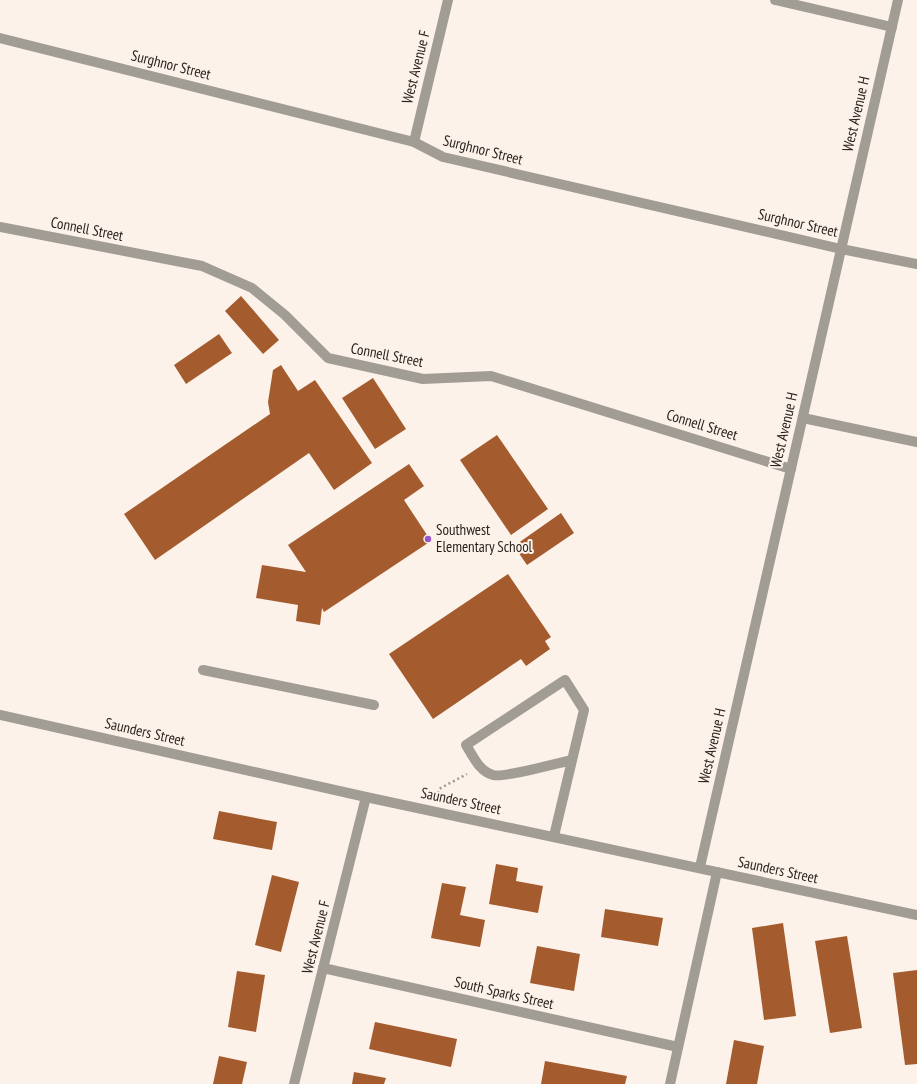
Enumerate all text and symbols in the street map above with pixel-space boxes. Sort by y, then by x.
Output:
street label: West Avenue F [397,28,434,106]
street label: Surghnor Street [129,45,213,84]
street label: West Avenue H [838,74,873,153]
street label: Surghnor Street [441,130,525,169]
street label: Surghnor Street [756,204,840,241]
street label: Connell Street [49,212,125,245]
street label: Connell Street [349,338,425,371]
street label: West Avenue H [766,390,801,469]
street label: Connell Street [664,405,740,444]
place label: Southwest Elementary School [436,520,533,556]
marker: Southwest Elementary School [423,534,433,544]
street label: West Avenue H [694,706,729,785]
street label: Saunders Street [103,713,187,750]
street label: Saunders Street [419,783,503,818]
street label: Saunders Street [736,852,820,887]
street label: West Avenue F [297,898,334,976]
street label: South Sparks Street [453,972,556,1013]

